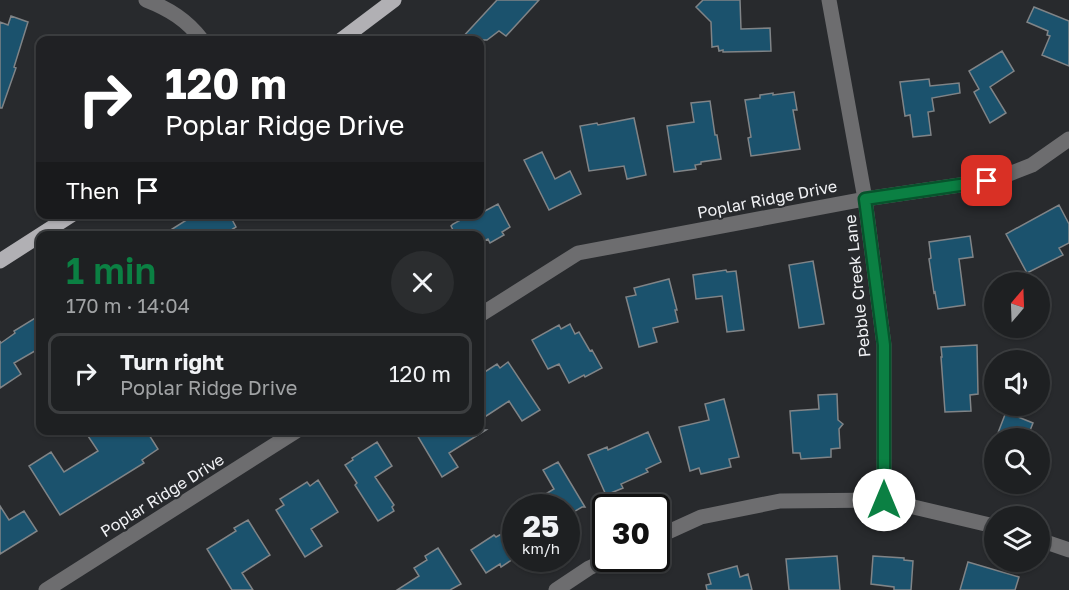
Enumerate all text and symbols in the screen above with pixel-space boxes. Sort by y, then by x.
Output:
text: 120 m [165,58,287,108]
icon: right [66,60,144,138]
text: Poplar Ridge Drive [165,109,405,141]
pin [961,155,1012,206]
icon: arrive [970,164,1003,197]
icon: arrive [131,174,164,207]
street label: Poplar Ridge Drive [695,176,839,222]
text: Then [66,177,119,204]
street label: Pebble Creek Lane [840,214,874,358]
text: 1 min [66,249,156,292]
button: close [391,251,454,314]
north arrow [984,272,1050,338]
map controls [984,272,1050,572]
text: 170 m · 14:04 [66,293,190,317]
text: Turn right [120,348,224,375]
button: sound [984,350,1050,416]
icon: right [69,357,102,390]
text: 120 m [389,360,451,387]
text: Poplar Ridge Drive [120,375,297,399]
button: search [984,428,1050,494]
street label: Poplar Ridge Drive [97,449,227,541]
position arrow [852,468,916,532]
speed limit sign: 30 [592,494,670,572]
button: layers [984,506,1050,572]
text: 25 [523,508,559,544]
text: km/h [522,539,560,557]

